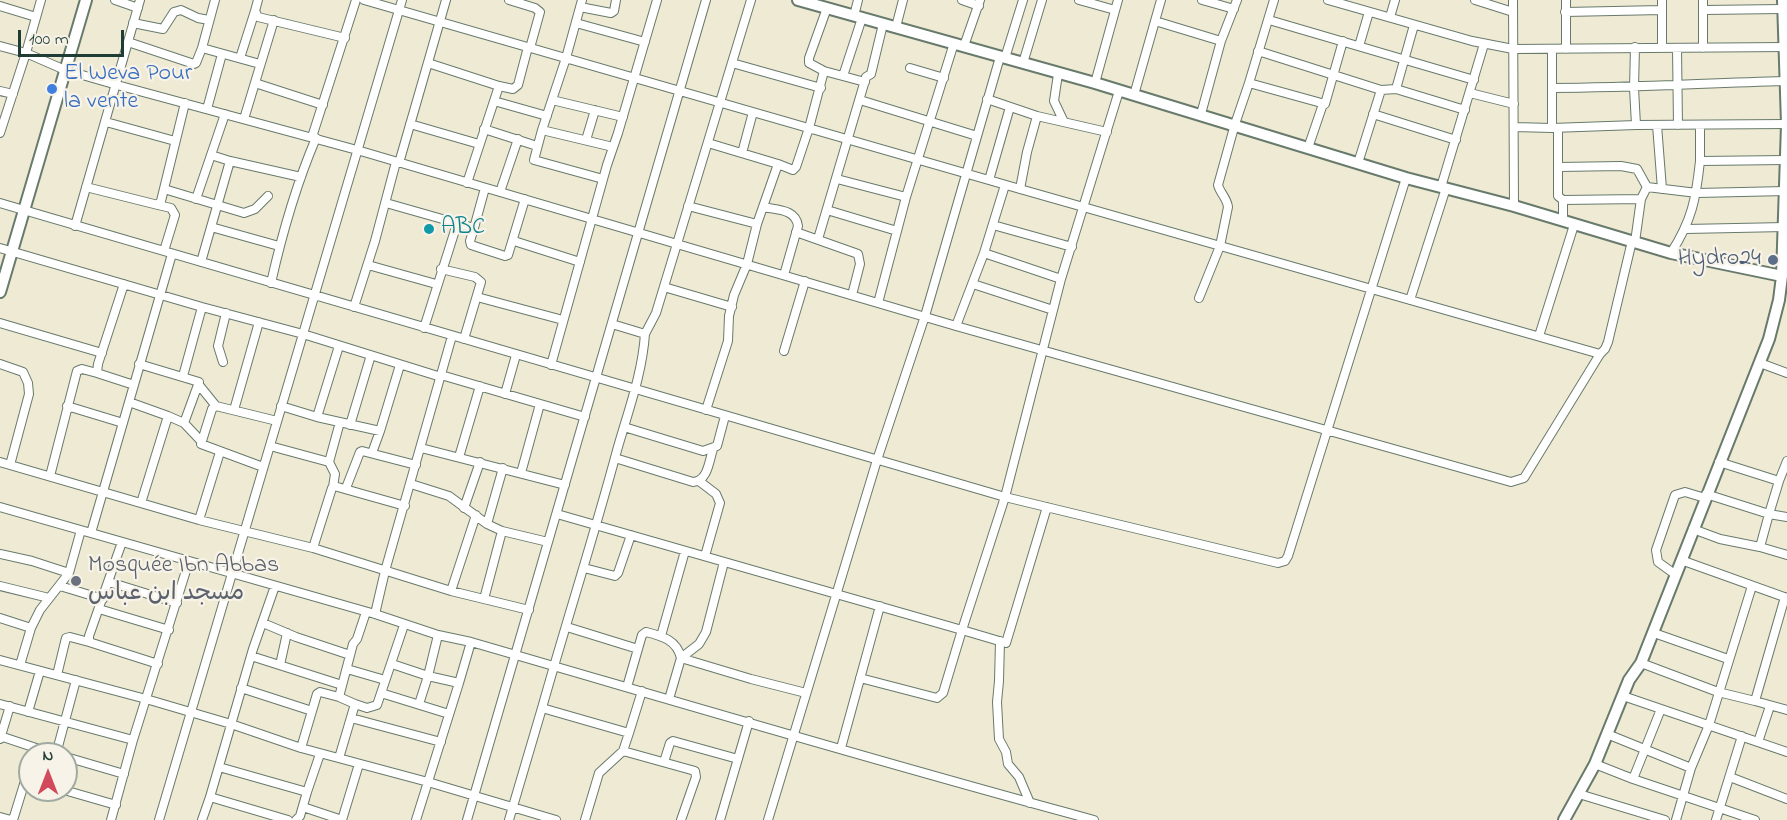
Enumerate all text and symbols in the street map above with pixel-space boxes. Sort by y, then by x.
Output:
scale bar [21,18,128,56]
text: 100 m [29,27,69,53]
place label: El Weva Pour la vente [64,61,192,117]
marker: El Weva Pour la vente [45,82,59,96]
place label: ABC [441,215,485,243]
marker: ABC [422,222,436,236]
place label: Hydro24 [1678,246,1761,274]
marker: Hydro24 [1766,253,1780,267]
place label: Mosquée Ibn Abbas مسجد ابن عباس [88,553,279,609]
marker: Mosquée Ibn Abbas مسجد ابن عباس [69,574,83,588]
north arrow [18,742,78,802]
text: N [43,744,53,768]

